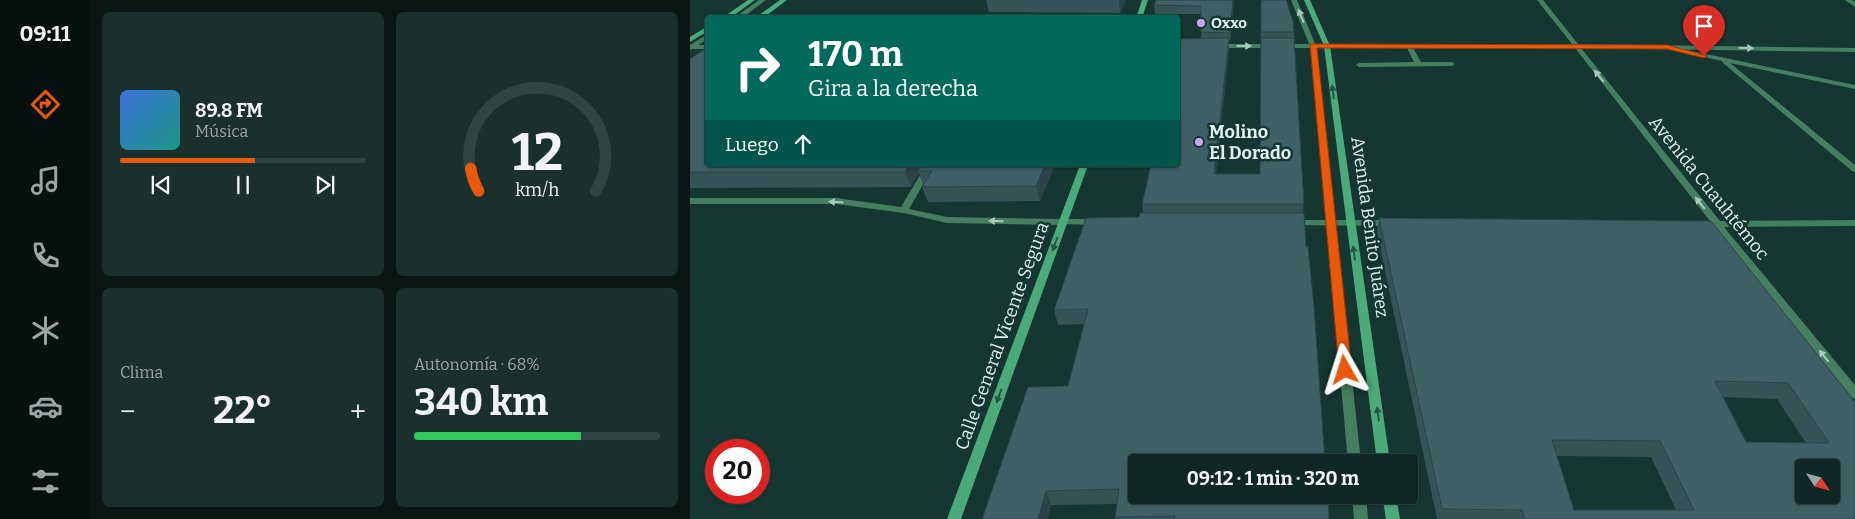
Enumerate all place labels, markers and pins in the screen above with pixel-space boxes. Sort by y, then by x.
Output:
pin [1683,5,1725,56]
place label: Oxxo [1211,14,1247,32]
marker: Oxxo [1195,17,1207,29]
place label: Molino El Dorado [1209,121,1291,164]
marker: Molino El Dorado [1193,136,1205,148]

